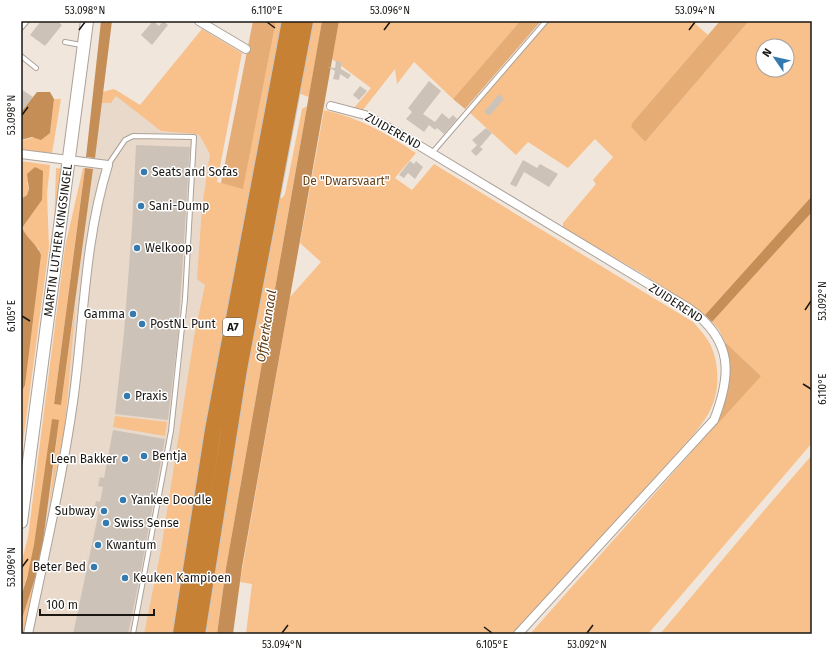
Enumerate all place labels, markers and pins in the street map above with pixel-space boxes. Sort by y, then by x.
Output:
place label: Seats and Sofas [152,165,238,179]
marker: Seats and Sofas [139,167,149,177]
place label: Sani-Dump [149,199,209,213]
marker: Sani-Dump [136,201,146,211]
place label: Welkoop [145,241,192,255]
marker: Welkoop [132,243,142,253]
place label: Gamma [84,307,125,321]
marker: Gamma [128,309,138,319]
place label: PostNL Punt [150,317,217,331]
marker: PostNL Punt [137,319,147,329]
place label: Praxis [135,389,168,403]
marker: Praxis [122,391,132,401]
place label: Bentja [152,449,187,463]
marker: Bentja [139,451,149,461]
place label: Leen Bakker [51,452,117,466]
marker: Leen Bakker [120,454,130,464]
place label: Yankee Doodle [131,493,211,507]
marker: Yankee Doodle [118,495,128,505]
place label: Subway [55,504,96,518]
marker: Subway [99,506,109,516]
place label: Swiss Sense [114,516,179,530]
marker: Swiss Sense [101,518,111,528]
place label: Kwantum [106,538,157,552]
marker: Kwantum [93,540,103,550]
place label: Beter Bed [33,560,86,574]
marker: Beter Bed [89,562,99,572]
place label: Keuken Kampioen [133,571,231,585]
marker: Keuken Kampioen [120,573,130,583]

